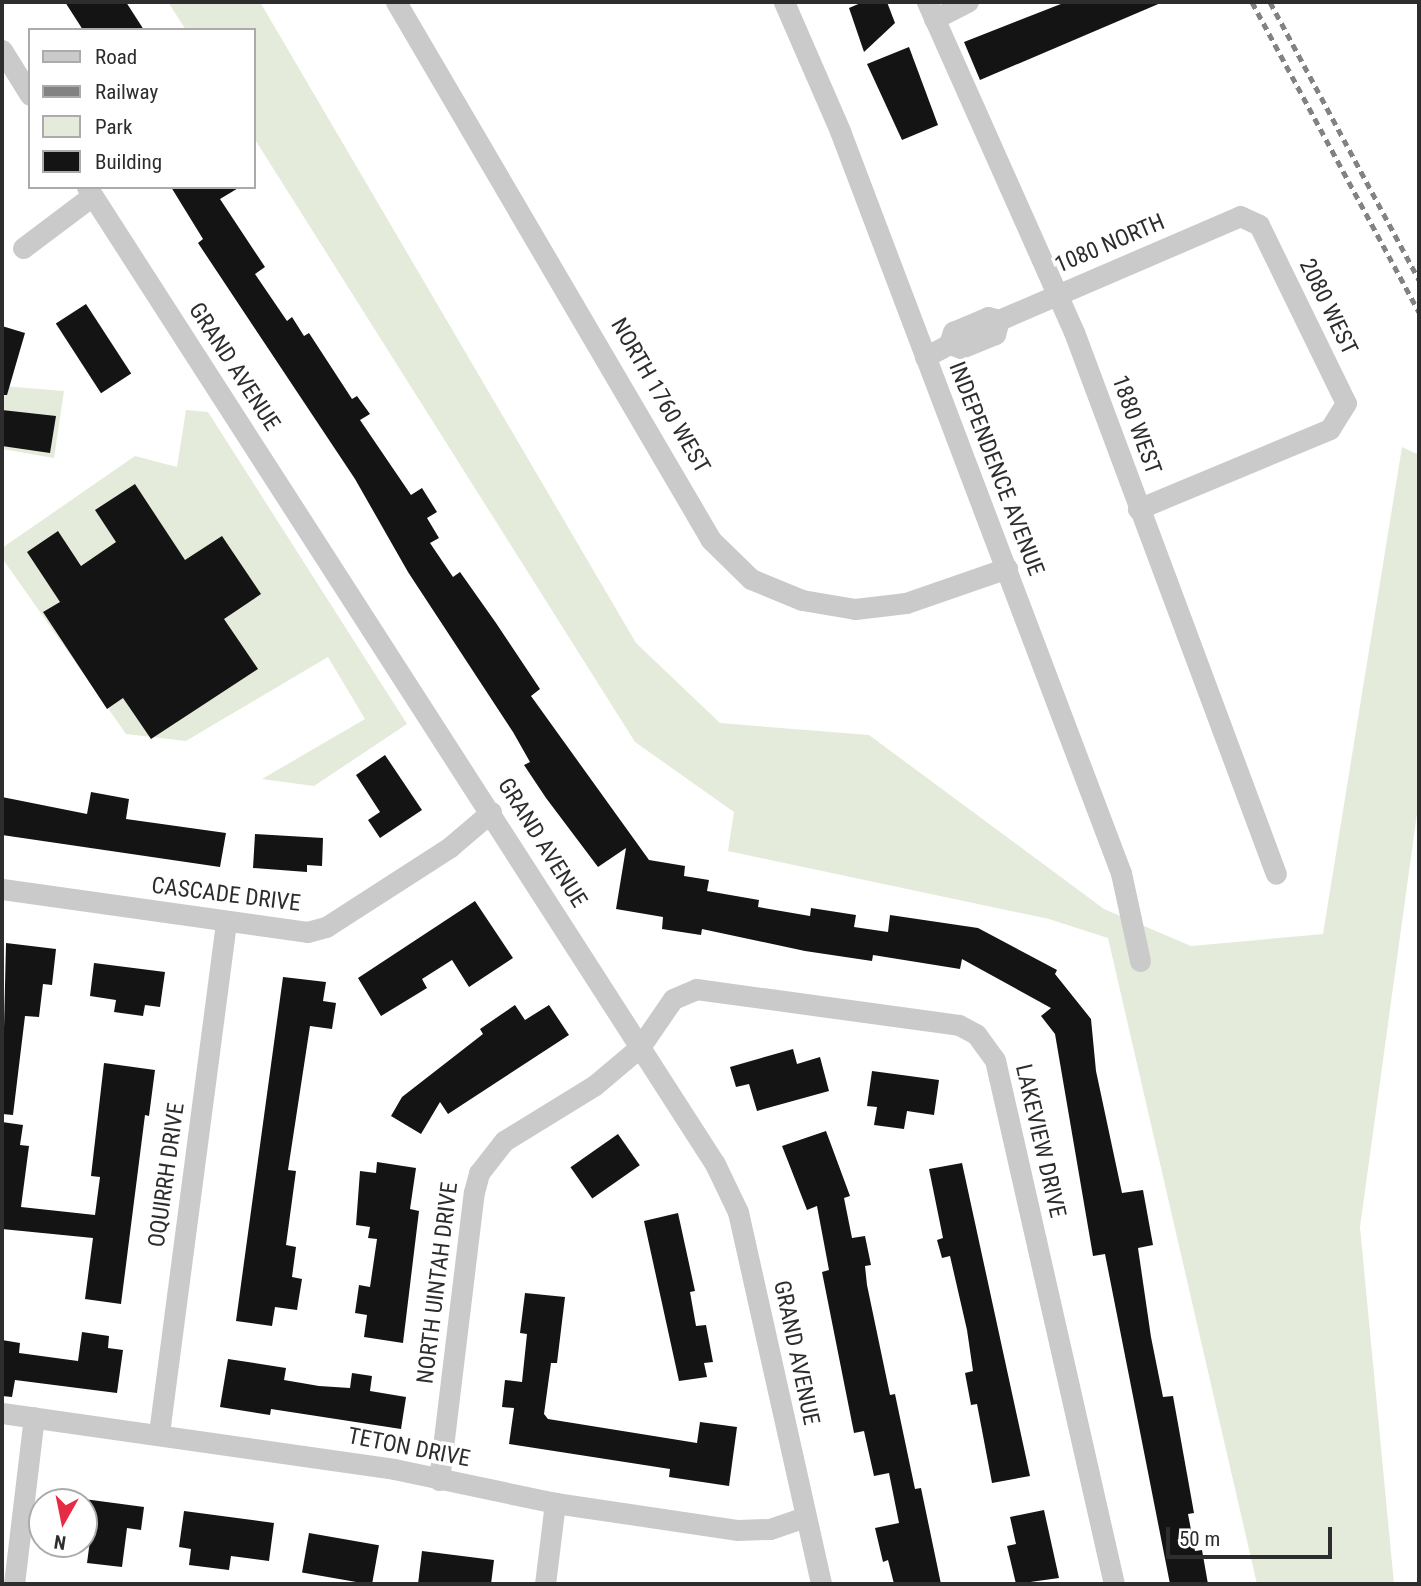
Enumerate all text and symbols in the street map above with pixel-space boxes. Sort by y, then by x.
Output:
legend [28,28,256,189]
text: Road [95,45,137,69]
text: Railway [95,80,158,104]
text: Park [95,115,132,139]
text: Building [95,150,162,174]
street label: 1080 NORTH [1051,209,1169,279]
street label: 2080 WEST [1293,254,1363,360]
street label: GRAND AVENUE [182,298,286,436]
street label: NORTH 1760 WEST [604,314,716,478]
street label: INDEPENDENCE AVENUE [942,358,1050,580]
street label: 1880 WEST [1105,372,1167,478]
street label: GRAND AVENUE [491,773,593,913]
street label: CASCADE DRIVE [150,872,302,918]
street label: LAKEVIEW DRIVE [1009,1062,1071,1220]
street label: OQUIRRH DRIVE [143,1101,191,1249]
street label: NORTH UINTAH DRIVE [412,1181,464,1385]
street label: GRAND AVENUE [767,1278,825,1428]
street label: TETON DRIVE [345,1423,473,1473]
north arrow [28,1488,98,1558]
scale bar [1169,1512,1335,1556]
text: 50 m [1179,1527,1220,1551]
text: N [52,1530,68,1555]

